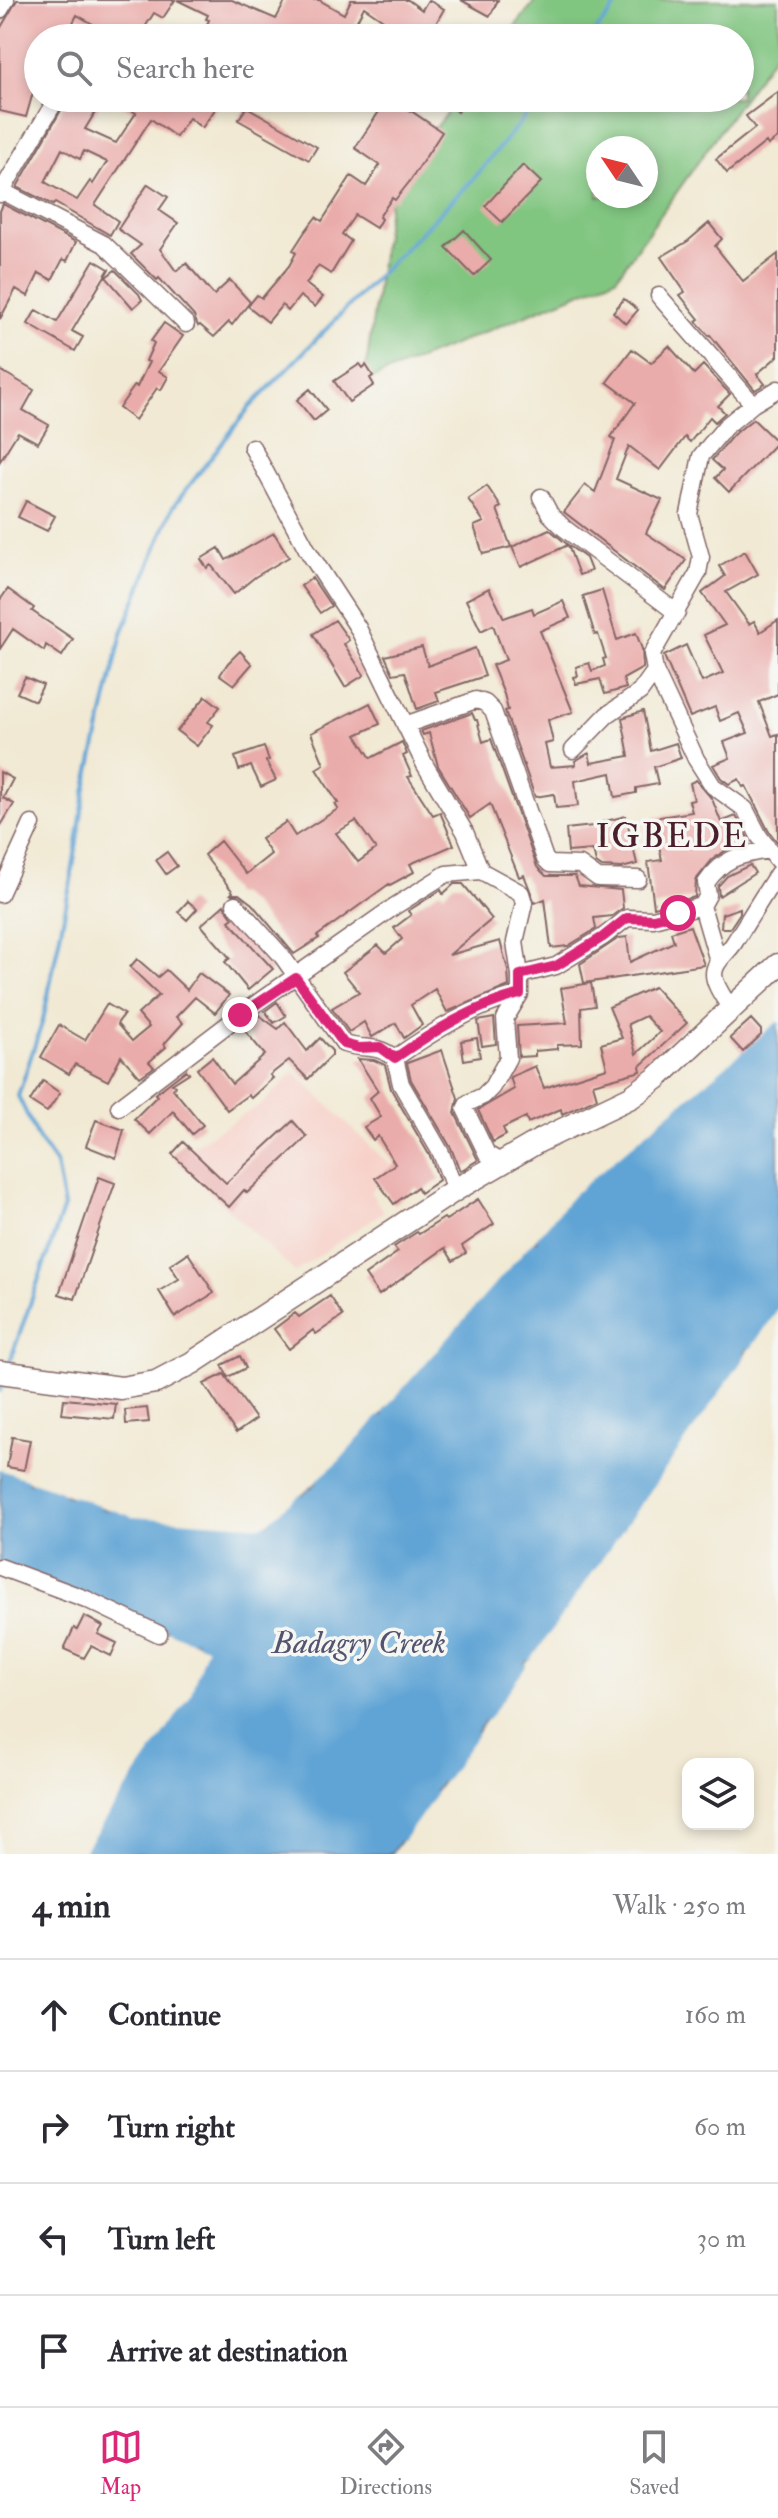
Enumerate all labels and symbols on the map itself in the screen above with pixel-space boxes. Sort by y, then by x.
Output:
north arrow [586,136,658,208]
district label: IGBEDE [596,815,748,858]
route start [660,895,696,931]
route end [222,997,258,1033]
water label: Badagry Creek [270,1623,446,1663]

